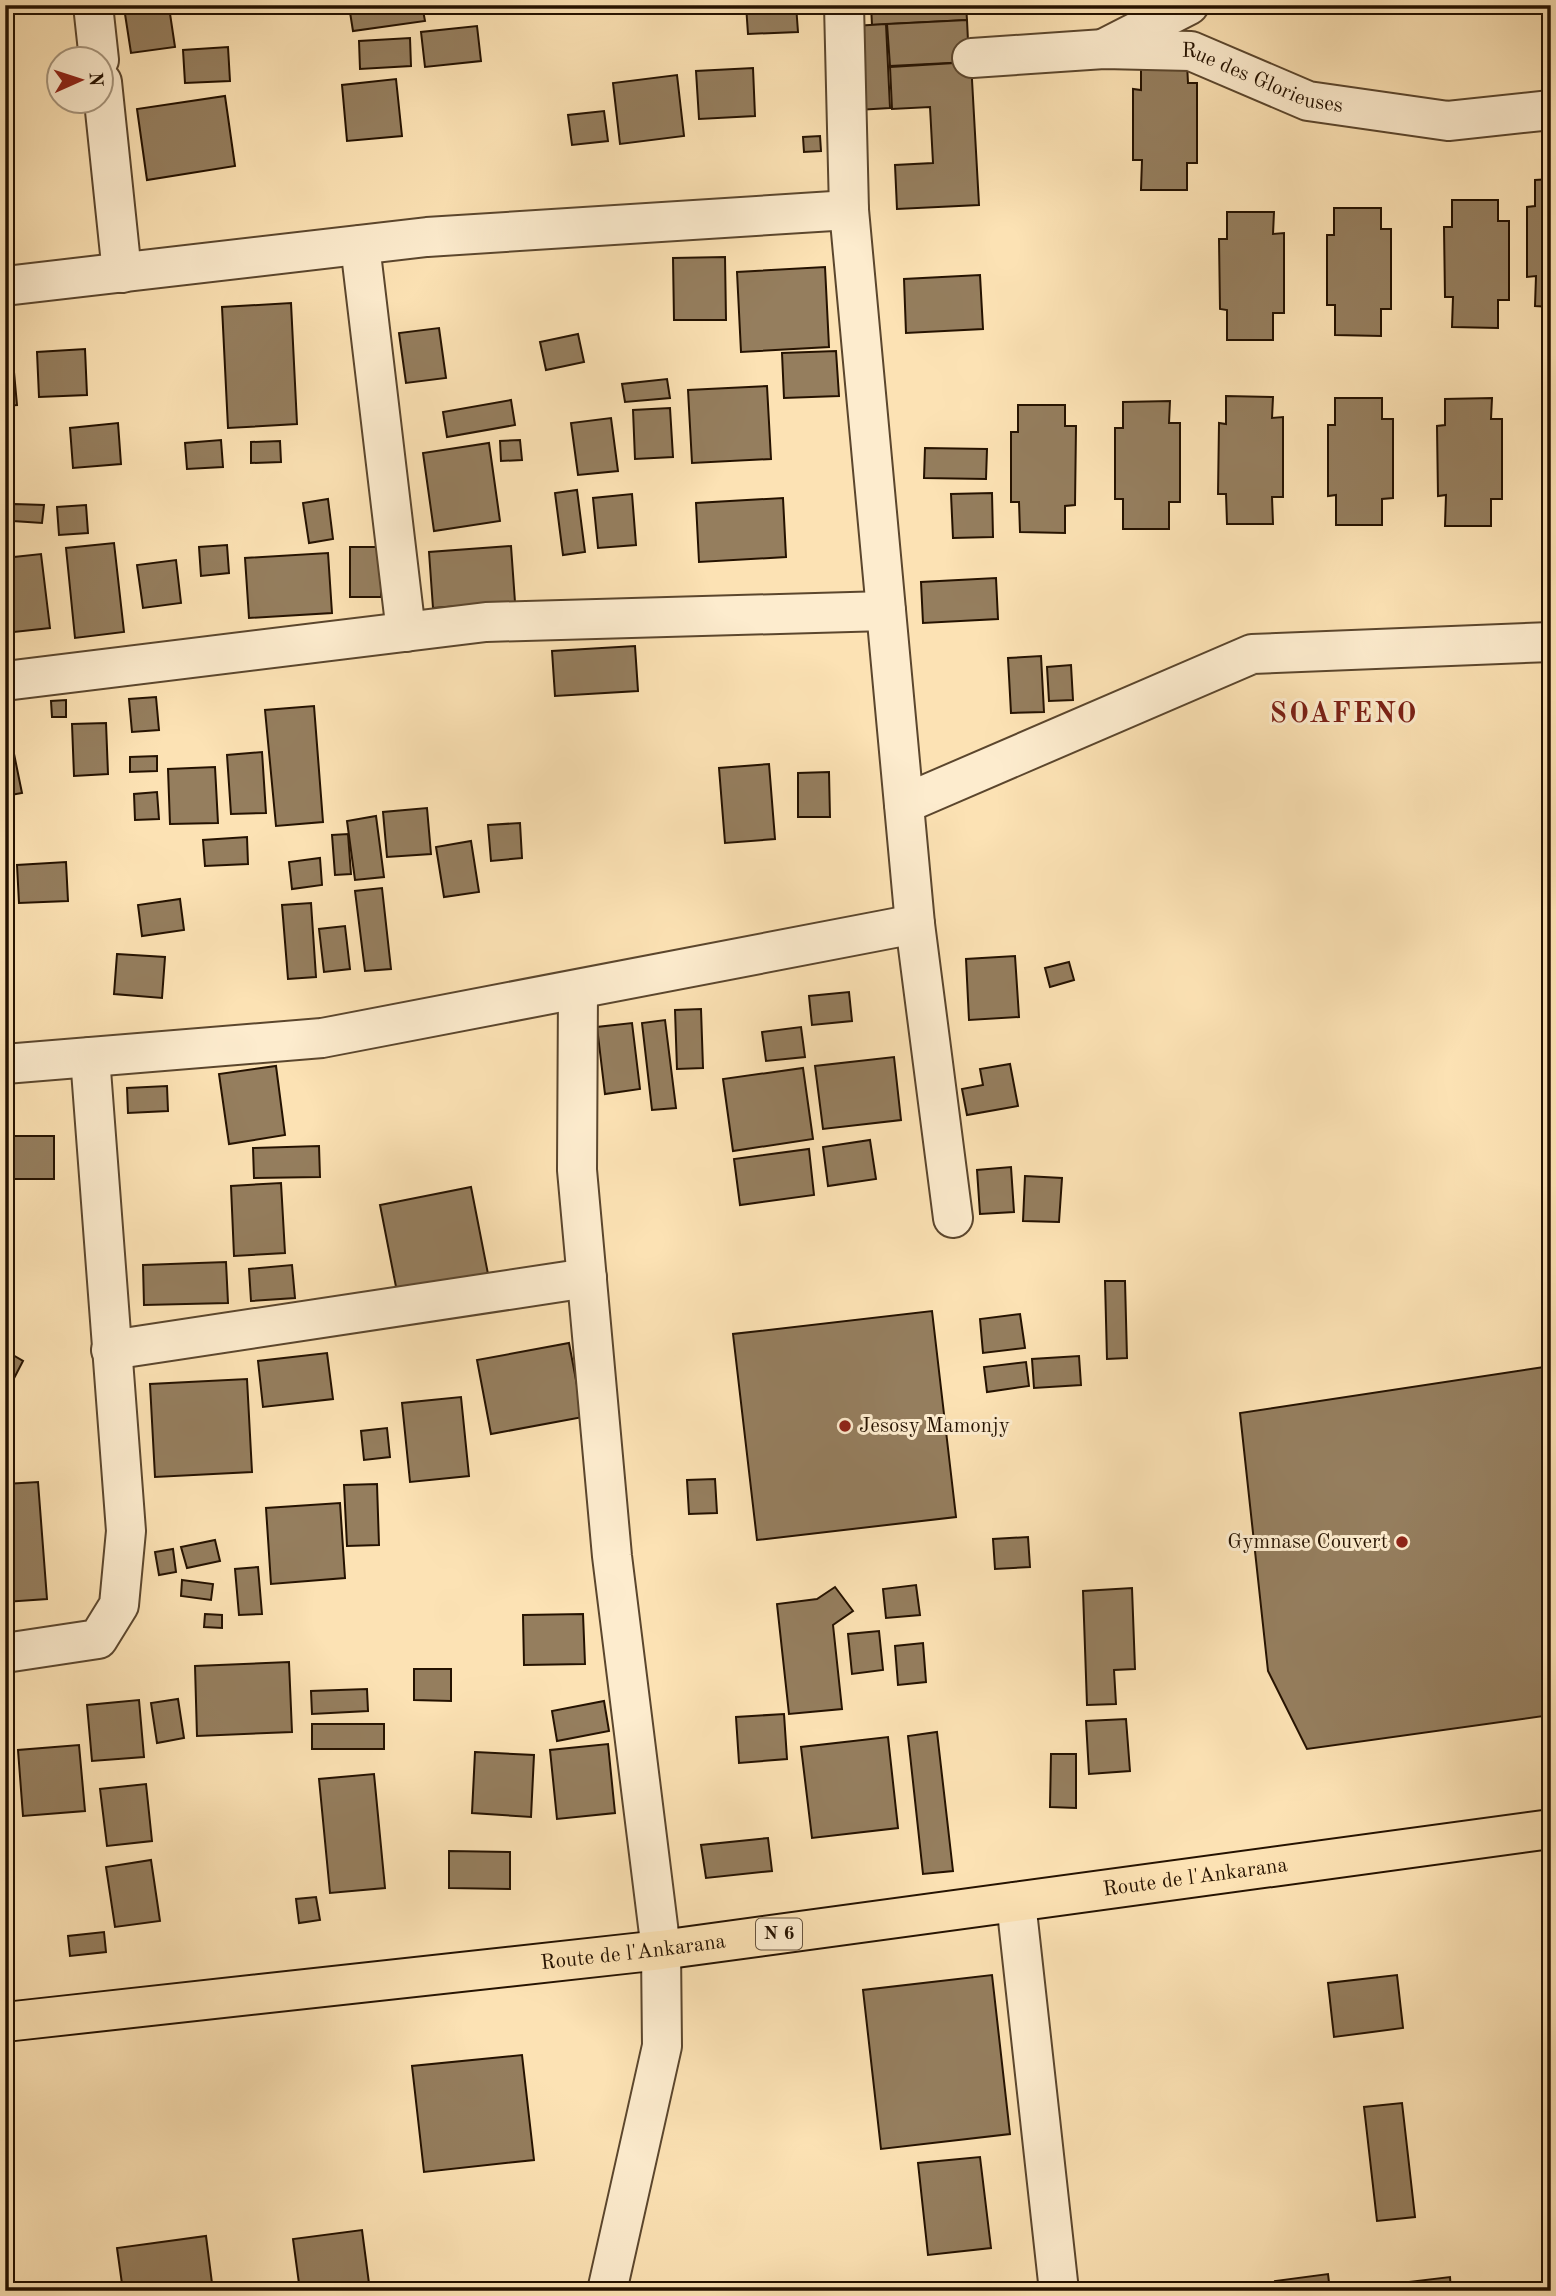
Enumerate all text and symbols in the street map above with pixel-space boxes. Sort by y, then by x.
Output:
street label: Rue des Glorieuses [1182,40,1344,116]
north arrow [46,46,116,116]
text: N [85,71,104,87]
district label: SOAFENO [1270,701,1418,729]
place label: Jesosy Mamonjy [859,1416,1010,1437]
marker: Jesosy Mamonjy [837,1418,853,1434]
place label: Gymnase Couvert [1227,1532,1388,1553]
marker: Gymnase Couvert [1394,1534,1410,1550]
street label: Route de l'Ankarana [1101,1854,1289,1900]
road number: N 6 [756,1918,802,1950]
street label: Route de l'Ankarana [540,1931,727,1974]

